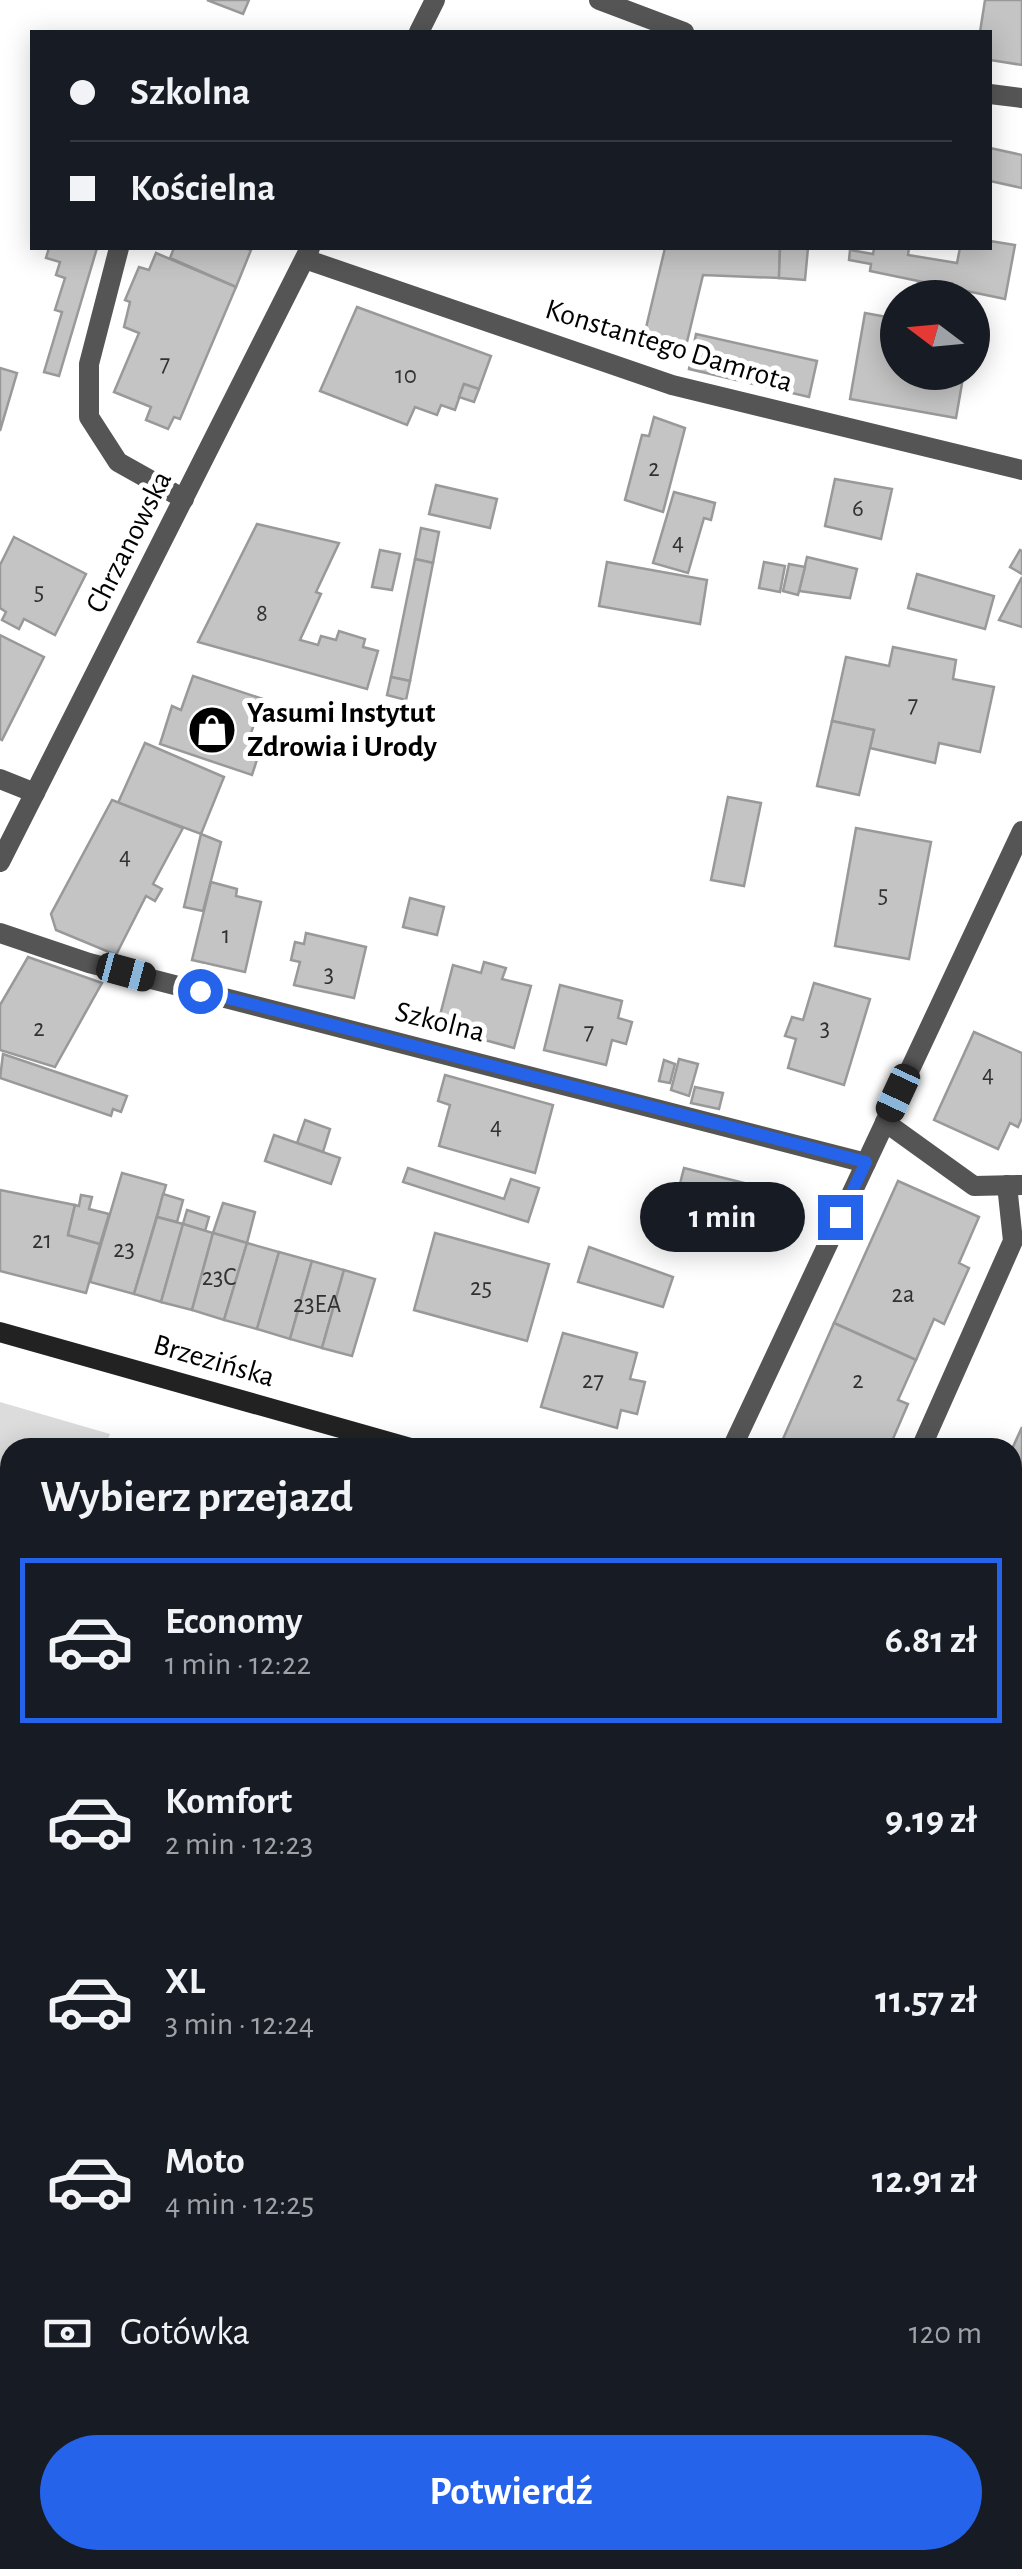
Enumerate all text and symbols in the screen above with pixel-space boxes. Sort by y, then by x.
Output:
text: Szkolna [130,74,250,112]
text: Kościelna [130,170,275,208]
north arrow [880,280,990,390]
map controls [880,280,990,390]
street label: Konstantego Damrota [542,294,796,398]
house number: 7 [160,351,170,376]
house number: 10 [395,363,417,388]
house number: 2 [648,456,660,481]
street label: Chrzanowska [81,466,177,618]
house number: 6 [852,496,864,521]
house number: 4 [672,530,684,555]
house number: 5 [34,579,44,604]
house number: 8 [256,601,268,626]
house number: 7 [908,692,918,717]
place label: Yasumi Instytut Zdrowia i Urody [247,698,437,762]
shop icon: Yasumi Instytut Zdrowia i Urody [186,704,238,756]
house number: 4 [119,844,131,869]
house number: 5 [878,882,888,907]
house number: 1 [222,923,230,948]
car [93,950,159,994]
house number: 3 [324,962,334,987]
route start [178,969,223,1014]
street label: Szkolna [392,996,488,1048]
house number: 2 [33,1016,45,1041]
house number: 3 [820,1016,830,1041]
house number: 7 [584,1019,594,1044]
car [872,1059,924,1127]
house number: 4 [982,1062,994,1087]
house number: 4 [490,1114,502,1139]
callout: 1 min [640,1182,805,1252]
route end [818,1195,863,1240]
text: 1 min [689,1201,756,1233]
house number: 21 [32,1228,52,1253]
house number: 23 [113,1237,135,1262]
house number: 23C [202,1265,236,1290]
house number: 25 [470,1275,492,1300]
house number: 2a [892,1282,914,1307]
house number: 23EA [293,1292,341,1317]
street label: Brzezińska [150,1329,278,1393]
house number: 27 [582,1368,604,1393]
house number: 2 [852,1368,864,1393]
text: Wybierz przejazd [40,1475,353,1520]
icon: car [45,1596,135,1686]
text: Economy [165,1603,303,1641]
text: 6.81 zł [885,1622,977,1660]
text: 1 min · 12:22 [165,1648,311,1680]
icon: car [45,1776,135,1866]
text: Komfort [165,1783,292,1821]
text: 9.19 zł [885,1802,977,1840]
text: 2 min · 12:23 [165,1828,313,1860]
icon: car [45,1956,135,2046]
text: XL [165,1963,205,2001]
text: 11.57 zł [875,1982,977,2020]
text: 3 min · 12:24 [165,2008,314,2040]
icon: car [45,2136,135,2226]
text: Moto [165,2143,245,2181]
text: 12.91 zł [872,2162,977,2200]
text: 4 min · 12:25 [165,2188,314,2220]
icon: cash [40,2306,95,2361]
text: Gotówka [120,2314,250,2352]
text: 120 m [909,2317,982,2349]
button: Potwierdź [40,2435,982,2550]

